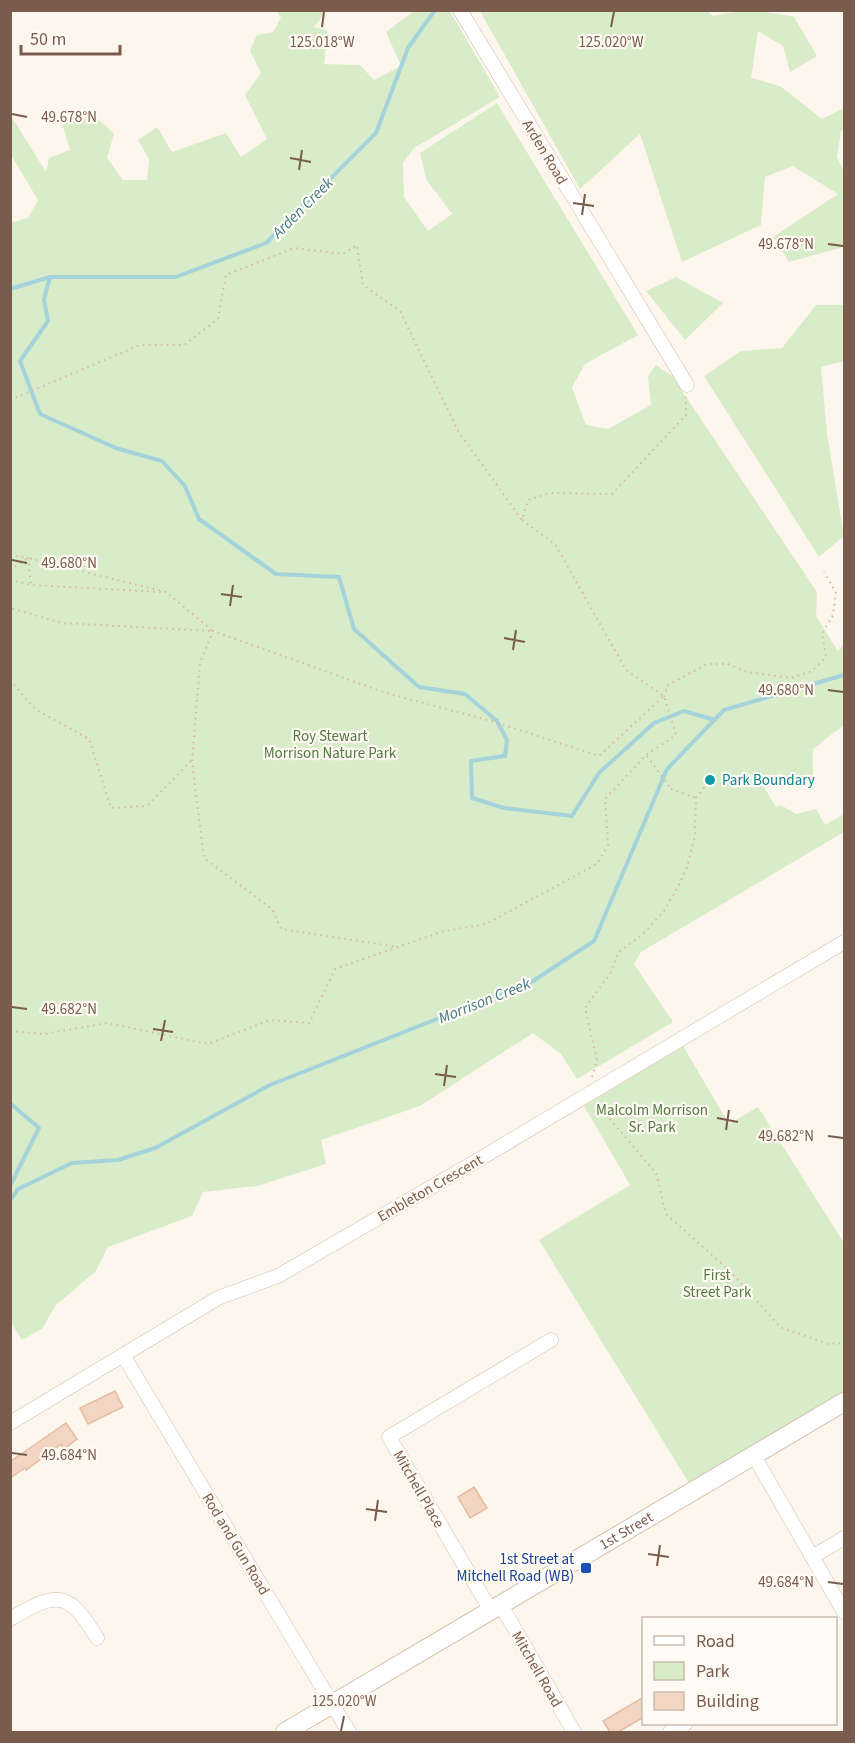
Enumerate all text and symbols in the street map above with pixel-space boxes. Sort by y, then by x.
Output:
scale bar [21,18,120,56]
text: 50 m [30,27,66,52]
text: 125.018°W [289,32,355,53]
text: 125.020°W [578,32,644,53]
text: 49.678°N [41,107,97,128]
street label: Arden Road [517,116,572,189]
water label: Arden Creek [267,172,338,244]
text: 49.678°N [758,234,814,255]
text: 49.680°N [41,553,97,574]
text: 49.680°N [758,680,814,701]
park label: Roy Stewart Morrison Nature Park [264,726,397,764]
place label: Park Boundary [722,770,815,791]
marker: Park Boundary [703,773,717,787]
water label: Morrison Creek [435,972,534,1029]
text: 49.682°N [41,999,97,1020]
park label: Malcolm Morrison Sr. Park [596,1100,708,1138]
text: 49.682°N [758,1126,814,1147]
street label: Embleton Crescent [374,1150,487,1227]
park label: First Street Park [683,1265,752,1303]
text: 49.684°N [41,1445,97,1466]
street label: Mitchell Place [388,1447,449,1532]
street label: Rod and Gun Road [197,1489,274,1599]
street label: 1st Street [595,1507,657,1555]
place label: 1st Street at Mitchell Road (WB) [457,1549,574,1587]
marker: 1st Street at Mitchell Road (WB) [579,1561,593,1575]
text: 49.684°N [758,1572,814,1593]
legend [642,1617,837,1725]
street label: Mitchell Road [506,1627,567,1711]
text: Road [696,1629,735,1654]
text: Park [696,1659,730,1684]
text: Building [696,1689,759,1714]
text: 125.020°W [311,1691,377,1712]

